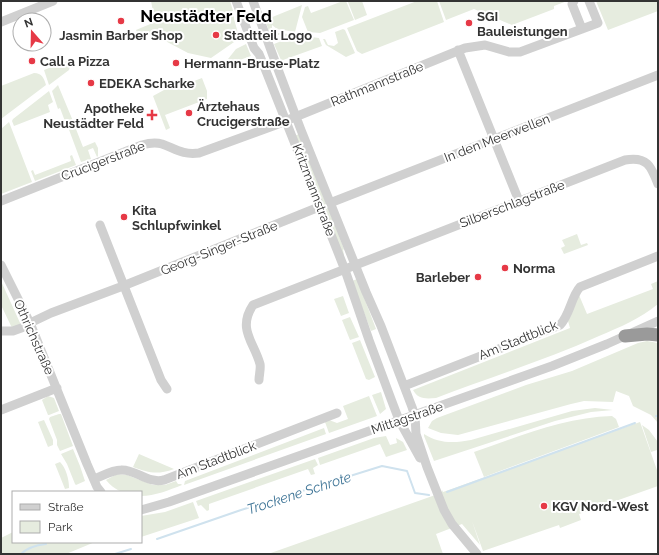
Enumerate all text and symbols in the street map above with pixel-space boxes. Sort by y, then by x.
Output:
district label: Neustädter Feld [140,6,272,26]
place label: SGI Bauleistungen [477,9,568,39]
north arrow [12,12,52,52]
text: N [23,16,35,31]
marker: Jasmin Barber Shop [116,16,126,26]
marker: SGI Bauleistungen [464,18,474,28]
place label: Jasmin Barber Shop [59,28,183,43]
place label: Stadtteil Logo [224,28,312,43]
marker: Stadtteil Logo [211,30,221,40]
place label: Call a Pizza [40,54,110,69]
marker: Call a Pizza [27,56,37,66]
place label: Hermann-Bruse-Platz [184,56,320,71]
marker: Hermann-Bruse-Platz [171,58,181,68]
street label: Rathmannstraße [328,58,426,109]
place label: EDEKA Scharke [99,76,195,91]
marker: EDEKA Scharke [86,78,96,88]
place label: Ärztehaus Crucigerstraße [197,99,290,129]
place label: Apotheke Neustädter Feld [43,101,144,131]
marker: Ärztehaus Crucigerstraße [184,108,194,118]
marker: Apotheke Neustädter Feld [147,110,157,120]
street label: In den Meerwellen [442,111,552,165]
street label: Crucigerstraße [59,138,147,184]
street label: Kritzmannstraße [289,142,339,239]
street label: Silberschlagstraße [457,177,567,231]
place label: Kita Schlupfwinkel [132,203,222,233]
marker: Kita Schlupfwinkel [119,212,129,222]
street label: Georg-Singer-Straße [158,218,280,278]
place label: Norma [513,261,556,276]
marker: Norma [500,263,510,273]
place label: Barleber [416,270,470,285]
marker: Barleber [473,272,483,282]
street label: Othrichstraße [11,297,57,377]
street label: Am Stadtblick [476,317,560,363]
street label: Mittagstraße [369,399,445,437]
street label: Am Stadtblick [174,438,258,482]
water label: Trockene Schrote [245,468,354,517]
legend [12,491,142,543]
place label: KGV Nord-West [552,499,649,514]
text: Straße [48,500,84,514]
marker: KGV Nord-West [539,501,549,511]
text: Park [48,520,73,534]

